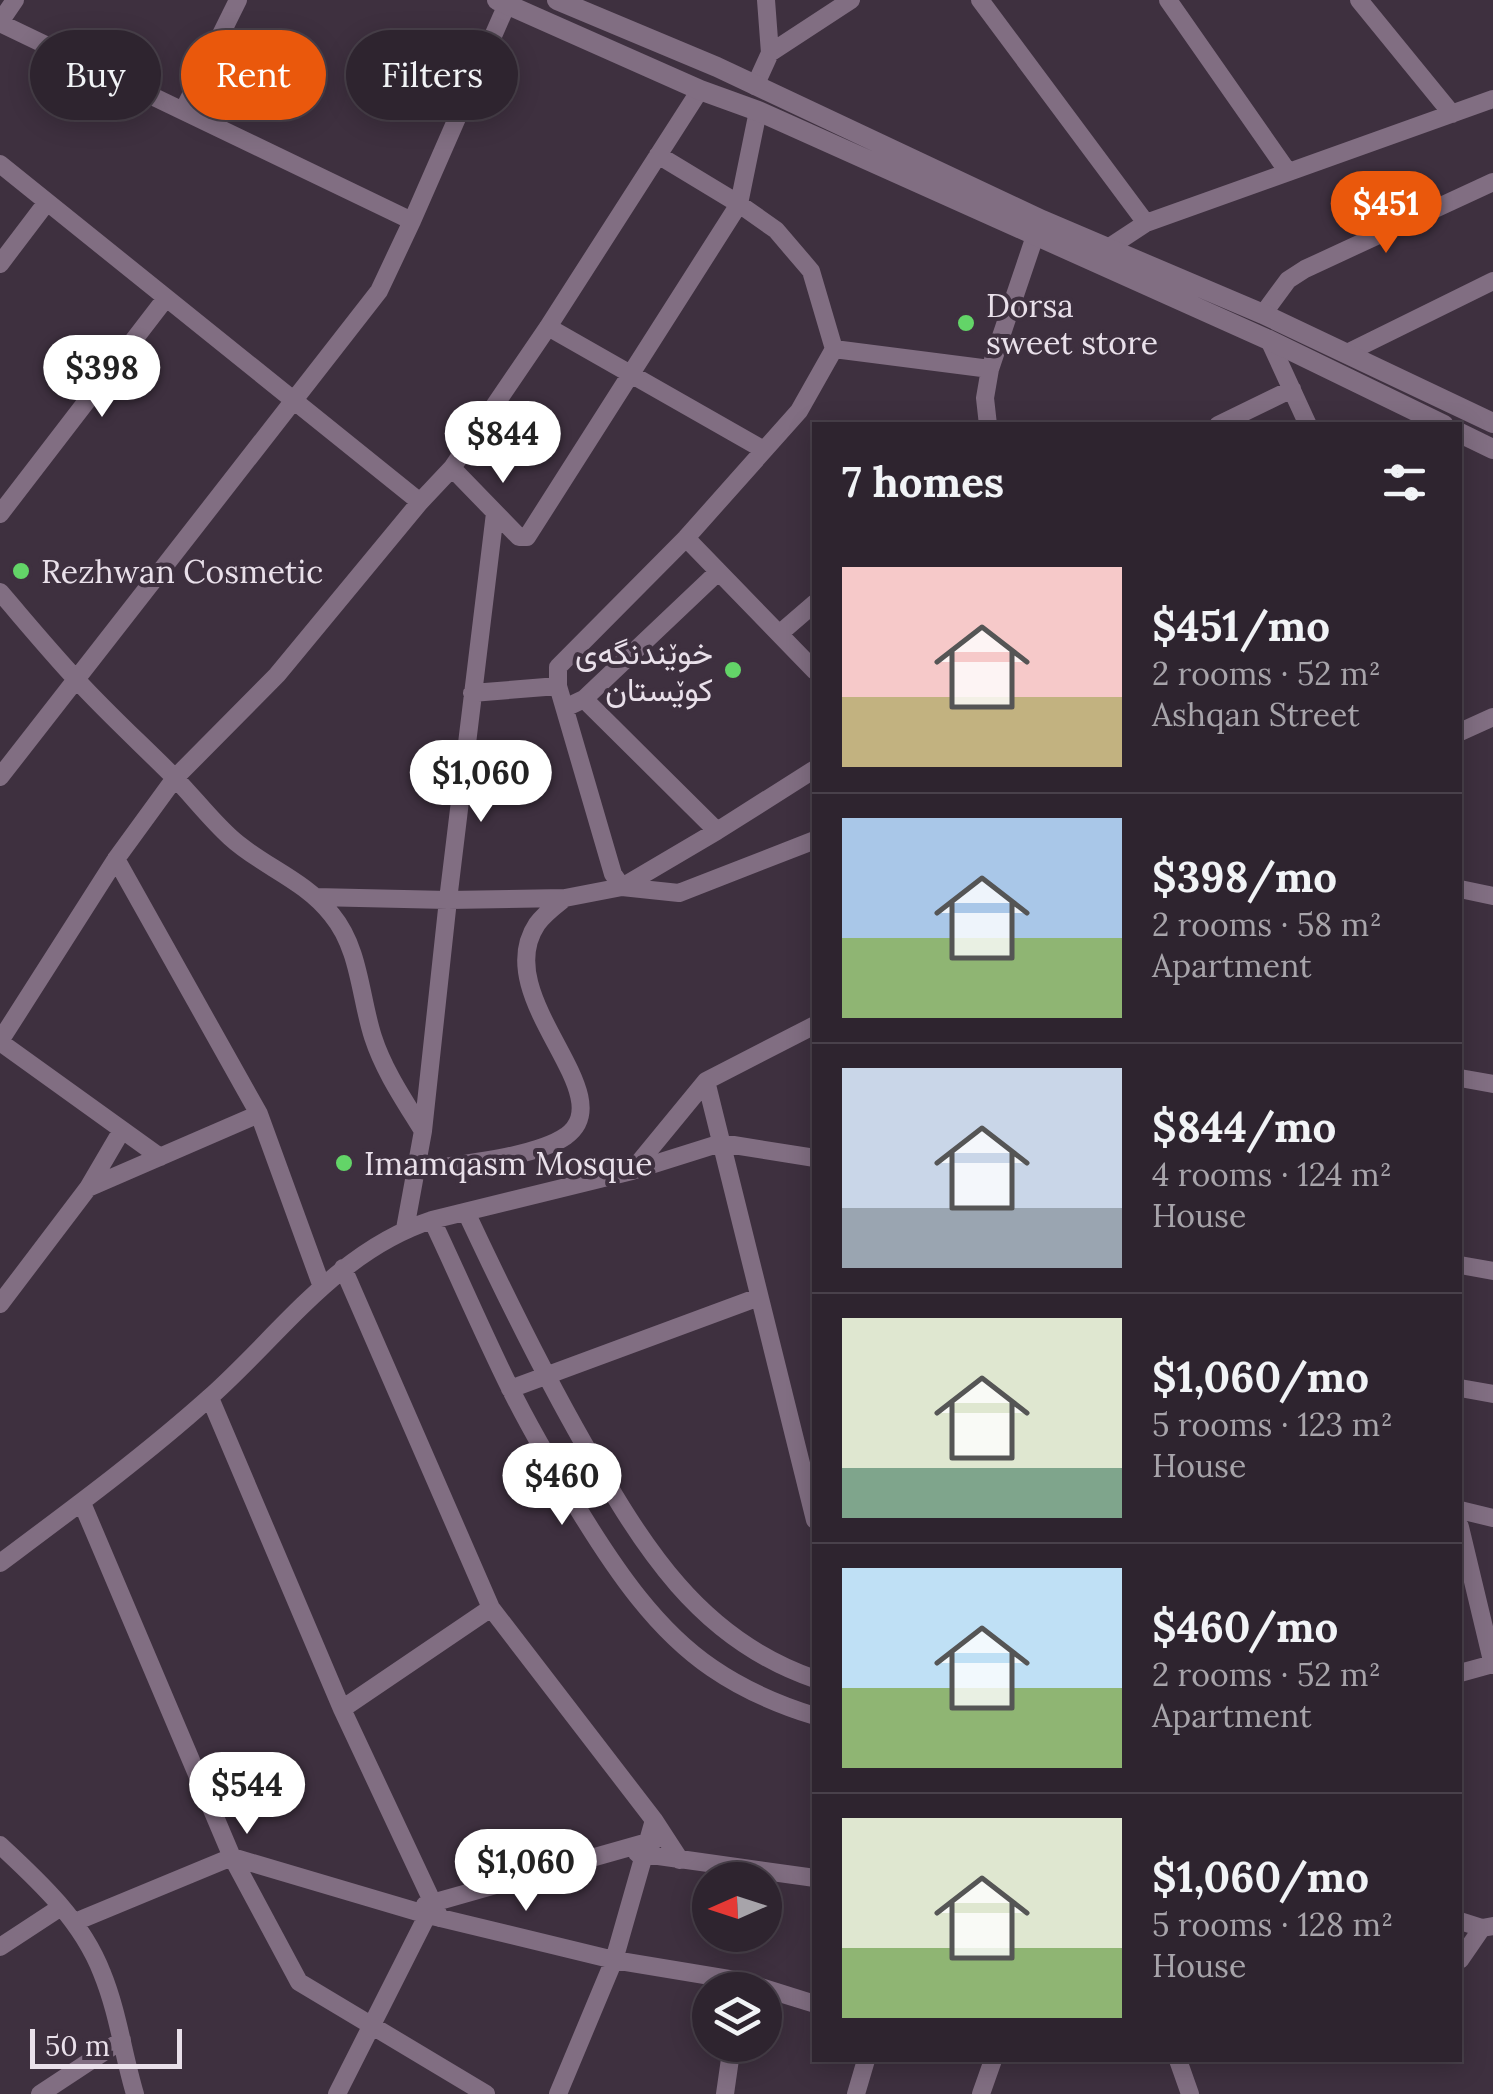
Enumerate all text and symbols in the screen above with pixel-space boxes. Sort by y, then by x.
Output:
chip: Buy [30,30,161,120]
chip: Rent [181,30,326,120]
chip: Filters [346,30,518,120]
pin: $451 [1327,171,1445,256]
text: $451 [1353,183,1419,224]
place label: Dorsa sweet store [986,285,1158,363]
marker: Dorsa sweet store [955,312,977,334]
pin: $398 [43,335,161,420]
text: $398 [65,347,139,388]
pin: $844 [444,401,562,486]
text: $844 [467,413,539,454]
text: 7 homes [842,455,1004,509]
icon: filters [1377,455,1432,510]
place label: Rezhwan Cosmetic [41,551,323,592]
marker: Rezhwan Cosmetic [10,560,32,582]
text: $451/mo [1152,599,1330,653]
icon: home [922,607,1042,727]
place label: خوێندنگەی کوێستان [575,632,713,710]
text: 2 rooms · 52 m² [1152,653,1381,694]
marker: خوێندنگەی کوێستان [722,659,744,681]
text: Ashqan Street [1152,694,1360,735]
pin: $1,060 [400,740,562,825]
text: $1,060 [432,752,530,793]
text: $398/mo [1152,850,1337,904]
icon: home [922,858,1042,978]
text: 2 rooms · 58 m² [1152,904,1382,945]
text: Apartment [1152,945,1312,986]
text: $844/mo [1152,1100,1336,1154]
icon: home [922,1108,1042,1228]
place label: Imamqasm Mosque [364,1143,653,1184]
marker: Imamqasm Mosque [333,1152,355,1174]
text: 4 rooms · 124 m² [1152,1154,1392,1195]
text: House [1152,1195,1246,1236]
text: $1,060/mo [1152,1350,1369,1404]
icon: home [922,1358,1042,1478]
text: 5 rooms · 123 m² [1152,1404,1393,1445]
pin: $460 [503,1443,621,1528]
text: House [1152,1445,1246,1486]
text: $460 [524,1455,600,1496]
text: $460/mo [1152,1600,1338,1654]
icon: home [922,1608,1042,1728]
text: 2 rooms · 52 m² [1152,1654,1381,1695]
text: Apartment [1152,1695,1312,1736]
pin: $544 [188,1752,306,1837]
text: $544 [211,1764,283,1805]
pin: $1,060 [445,1829,607,1914]
text: $1,060 [477,1841,575,1882]
text: $1,060/mo [1152,1850,1369,1904]
icon: home [922,1858,1042,1978]
north arrow [692,1862,782,1952]
map controls [692,1862,782,2062]
text: 5 rooms · 128 m² [1152,1904,1393,1945]
text: House [1152,1945,1246,1986]
button: layers [692,1972,782,2062]
scale bar [30,2024,182,2068]
text: 50 m [45,2028,110,2064]

